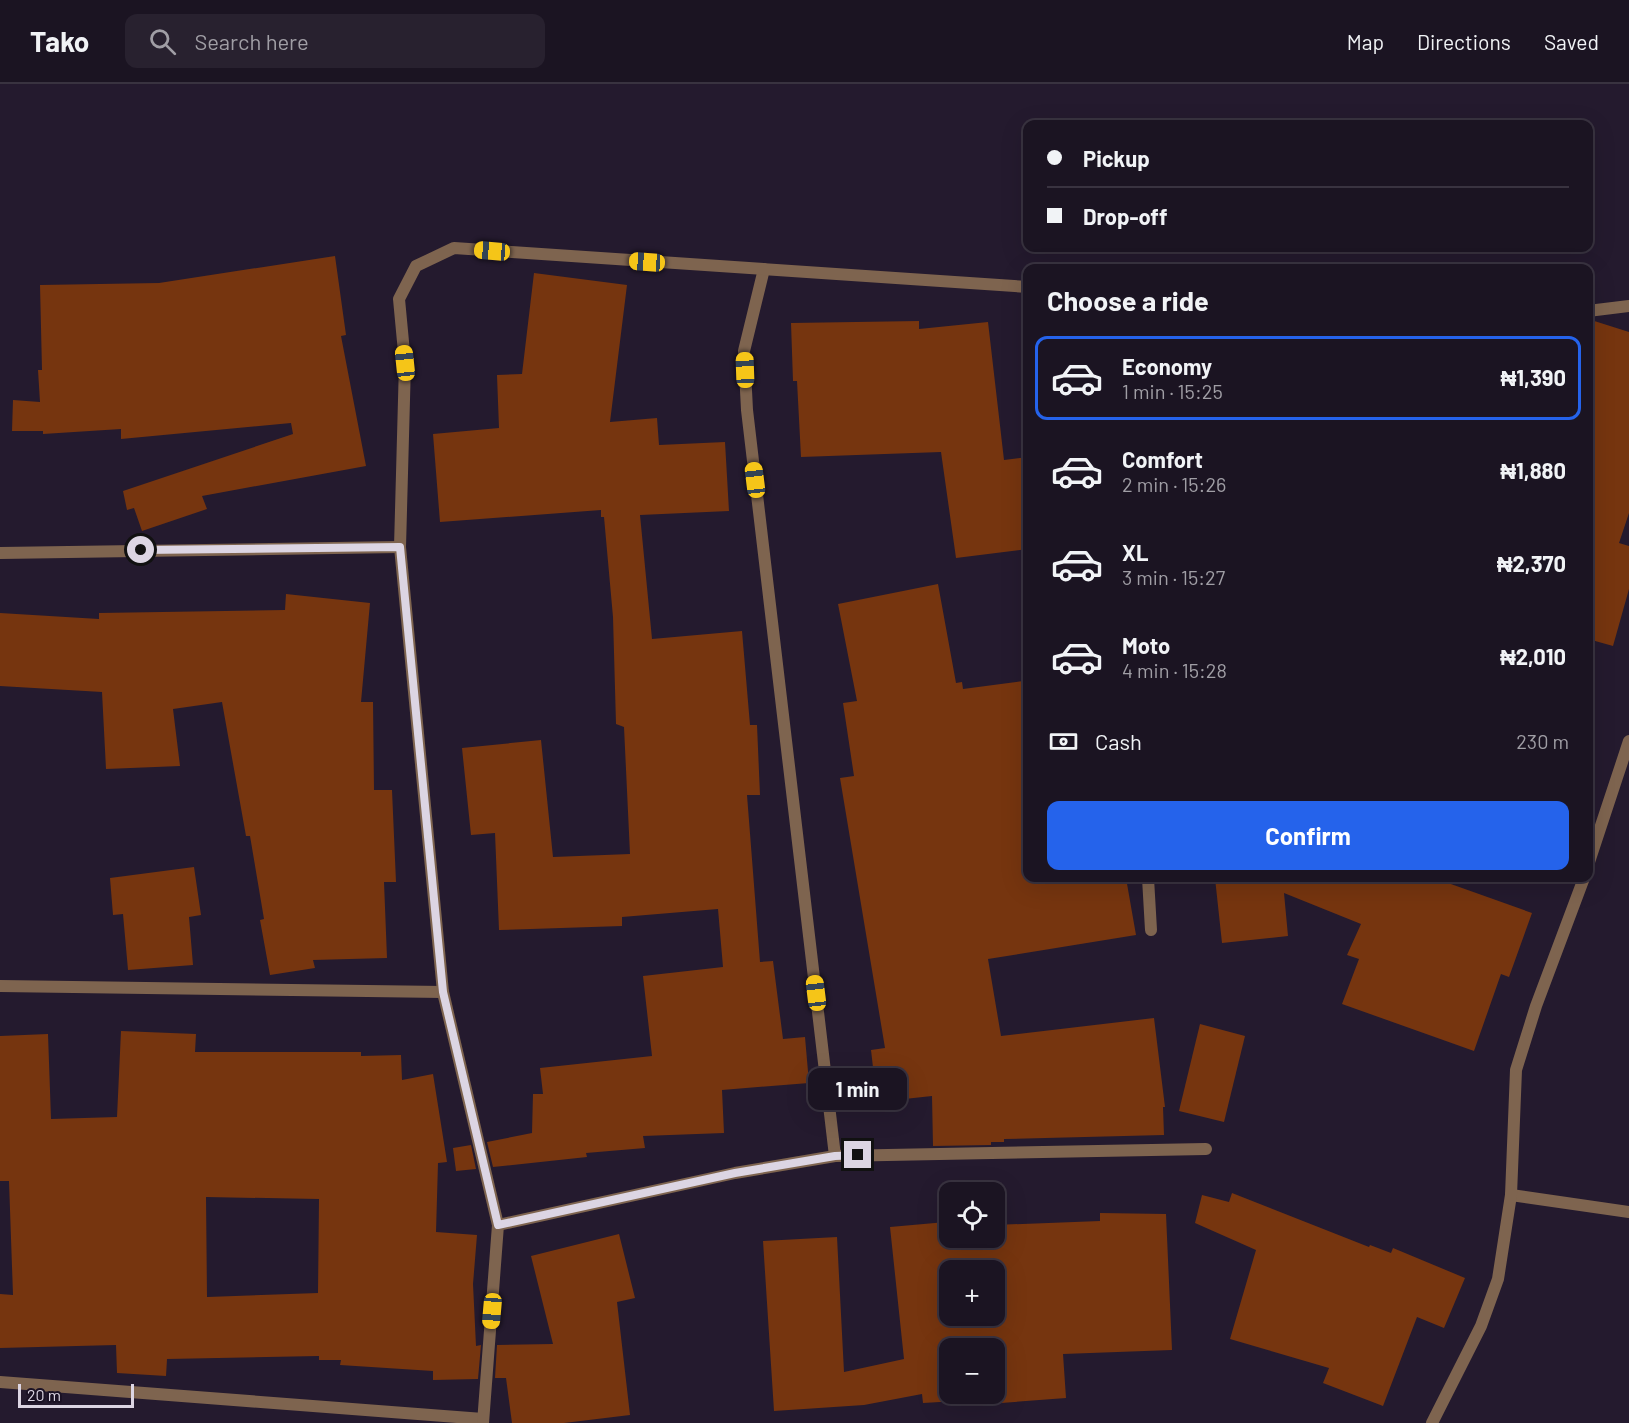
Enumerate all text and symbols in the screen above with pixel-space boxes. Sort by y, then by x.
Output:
search box [125,14,545,68]
text: Tako [30,24,89,58]
icon: search [146,25,179,58]
text: Search here [194,28,309,54]
text: Map [1347,29,1384,54]
text: Directions [1417,29,1511,54]
text: Saved [1544,29,1599,54]
text: Pickup [1083,145,1150,171]
text: Drop-off [1083,203,1167,229]
car [473,240,511,262]
car [628,252,666,272]
text: Choose a ride [1047,284,1209,316]
car [394,344,416,382]
icon: car [1050,351,1104,405]
car [735,352,755,388]
text: Economy [1122,353,1212,379]
text: ₦1,390 [1500,364,1566,390]
text: 1 min · 15:25 [1122,379,1223,403]
icon: car [1050,444,1104,498]
text: Comfort [1122,446,1203,472]
text: ₦1,880 [1500,457,1566,483]
car [744,461,766,499]
text: 2 min · 15:26 [1122,472,1226,496]
route start [127,536,154,563]
icon: car [1050,537,1104,591]
text: XL [1122,539,1148,565]
text: ₦2,370 [1497,550,1566,576]
text: 3 min · 15:27 [1122,565,1225,589]
icon: car [1050,630,1104,684]
text: Moto [1122,632,1170,658]
text: ₦2,010 [1500,643,1566,669]
text: 4 min · 15:28 [1122,658,1227,682]
icon: cash [1047,725,1080,758]
text: Cash [1095,728,1142,754]
text: 230 m [1516,729,1569,753]
button: Confirm [1047,801,1569,870]
car [805,974,827,1012]
callout: 1 min [808,1068,908,1110]
text: 1 min [836,1077,879,1101]
route end [844,1141,871,1168]
map controls [939,1182,1005,1404]
button: locate [939,1182,1005,1248]
button: + [939,1260,1005,1326]
car [481,1292,503,1330]
button: − [939,1338,1005,1404]
scale bar [18,1381,134,1408]
text: 20 m [27,1385,61,1404]

